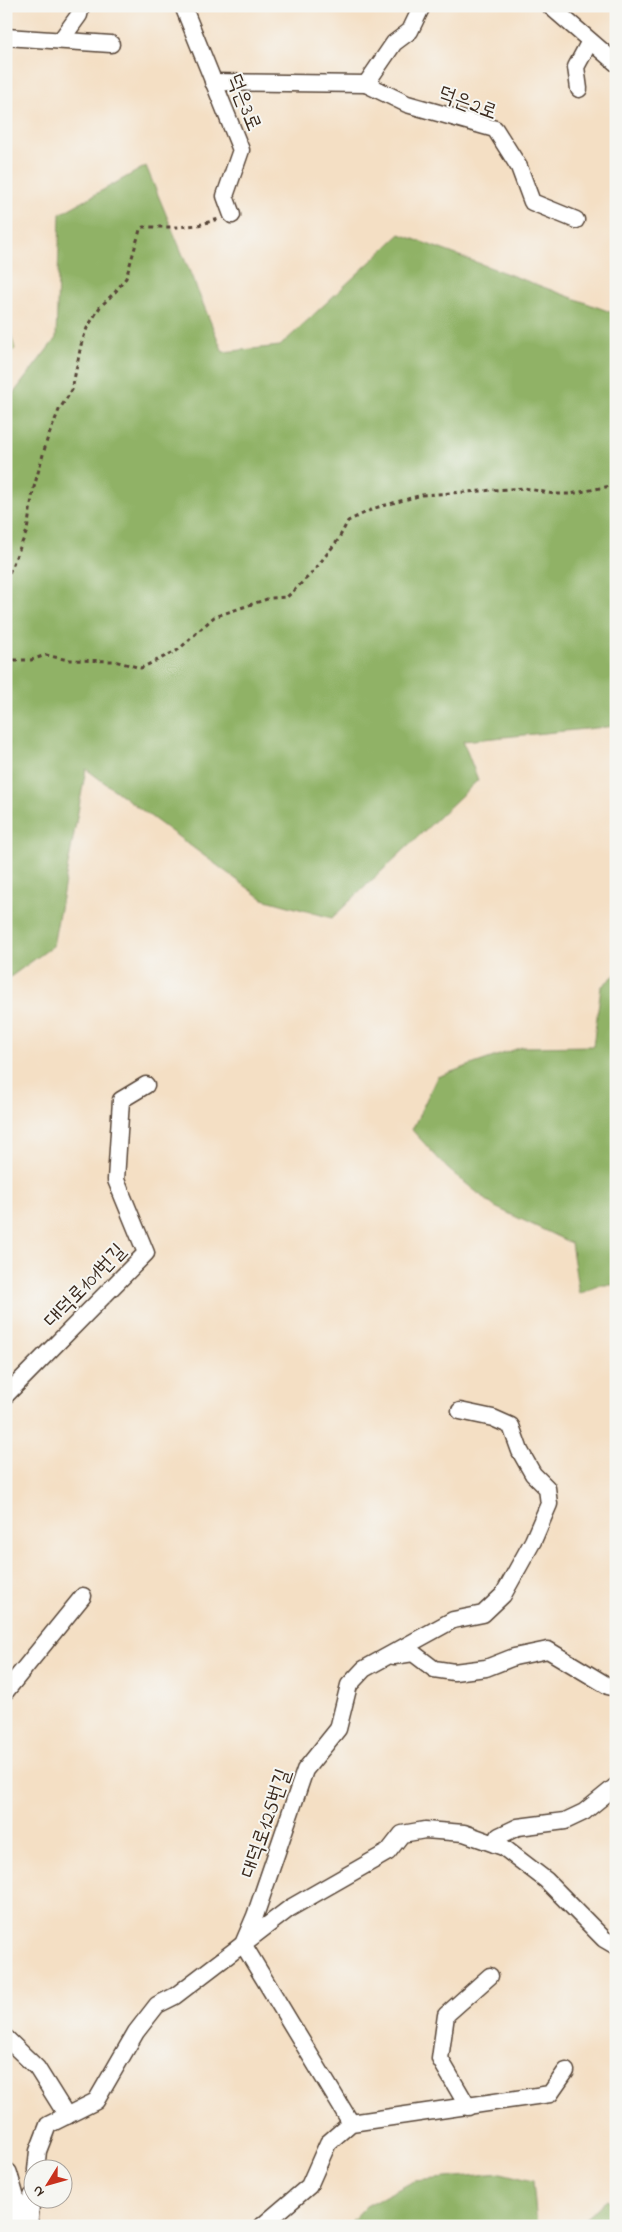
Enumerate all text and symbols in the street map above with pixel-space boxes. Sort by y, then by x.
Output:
street label: 덕은3로 [218,70,268,136]
street label: 덕은2로 [433,79,501,128]
street label: 대덕로101번길 [38,1237,133,1335]
street label: 대덕로125번길 [234,1765,300,1882]
north arrow [22,2160,72,2210]
text: N [28,2181,50,2201]

